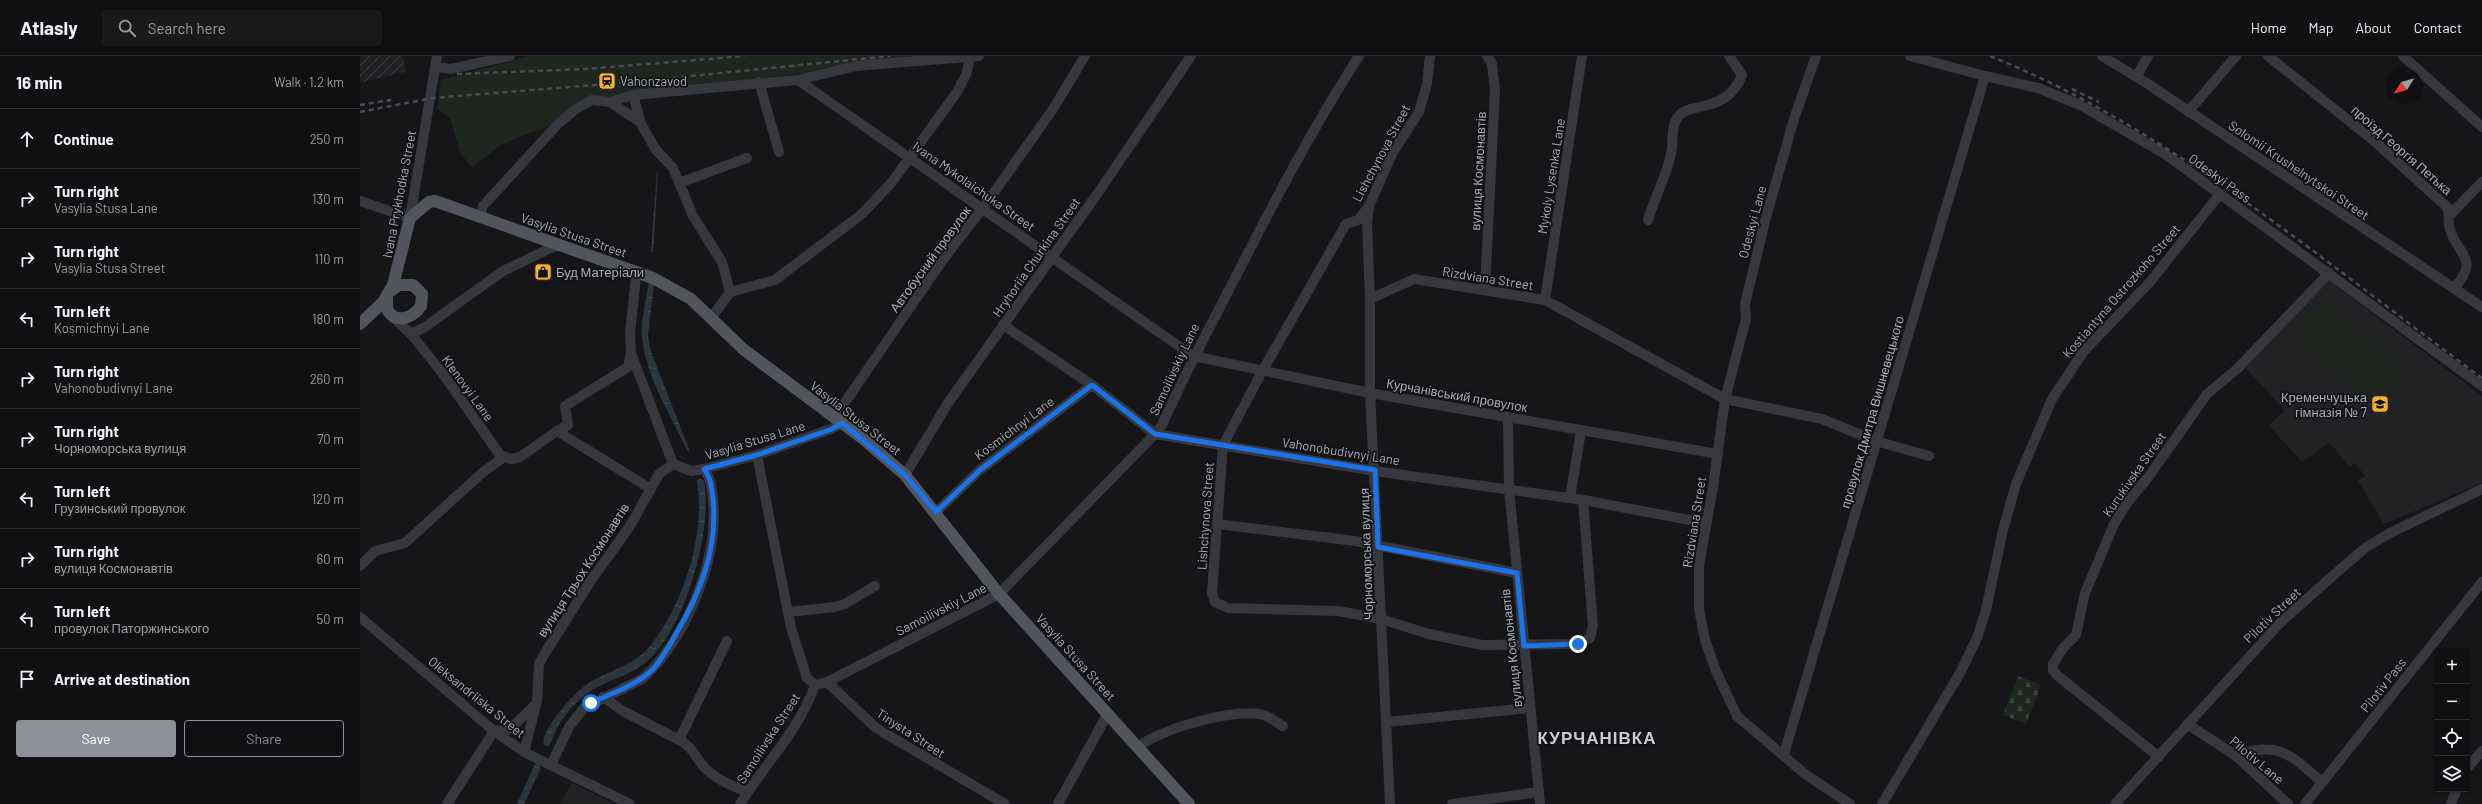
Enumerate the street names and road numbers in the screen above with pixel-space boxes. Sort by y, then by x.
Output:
street label: Lishchynova Street [1349,102,1413,204]
street label: проїзд Георгія Петька [2348,102,2456,199]
street label: вулиця Космонавтів [1467,111,1489,231]
street label: Mykoly Lysenka Lane [1534,117,1568,235]
street label: Solomii Krushelnytskoi Street [2226,117,2372,223]
street label: Ivana Prykhodka Street [379,129,419,259]
street label: Ivana Mykolaichuka Street [910,138,1038,234]
street label: Odeskyi Pass [2186,150,2254,206]
street label: Odeskyi Lane [1735,184,1769,260]
street label: Hryhoriia Churkina Street [989,194,1083,320]
street label: Автобусний провулок [886,202,974,315]
street label: Vasylia Stusa Street [519,209,629,261]
street label: Kostiantyna Ostrozkoho Street [2059,221,2183,361]
street label: Rizdviana Street [1441,263,1535,293]
street label: провулок Дмитра Вишневецького [1837,314,1907,510]
street label: Samoilivskiy Lane [1146,320,1202,418]
street label: Klenovyi Lane [439,352,497,424]
street label: Курчанівський провулок [1385,375,1529,415]
street label: Vasylia Stusa Street [807,377,905,459]
street label: Kosmichnyi Lane [971,393,1057,463]
street label: Vasylia Stusa Lane [703,417,807,463]
street label: Kurukivska Street [2099,429,2169,519]
street label: Vahonobudivnyi Lane [1281,434,1401,468]
street label: Lishchynova Street [1193,462,1217,570]
street label: Rizdviana Street [1679,475,1709,569]
street label: Чорноморська вулиця [1356,488,1376,620]
street label: вулиця Трьох Космонавтів [534,500,632,640]
street label: Samoilivskiy Lane [893,579,989,639]
street label: Pilotiv Street [2240,584,2304,646]
street label: вулиця Космонавтів [1497,588,1525,708]
street label: Vasylia Stusa Street [1033,610,1119,704]
street label: Oleksandriiska Street [425,653,529,741]
street label: Pilotiv Pass [2357,655,2409,715]
street label: Samoilivska Street [733,690,803,786]
street label: Tinysta Street [874,705,948,761]
street label: Pilotiv Lane [2227,733,2287,787]

